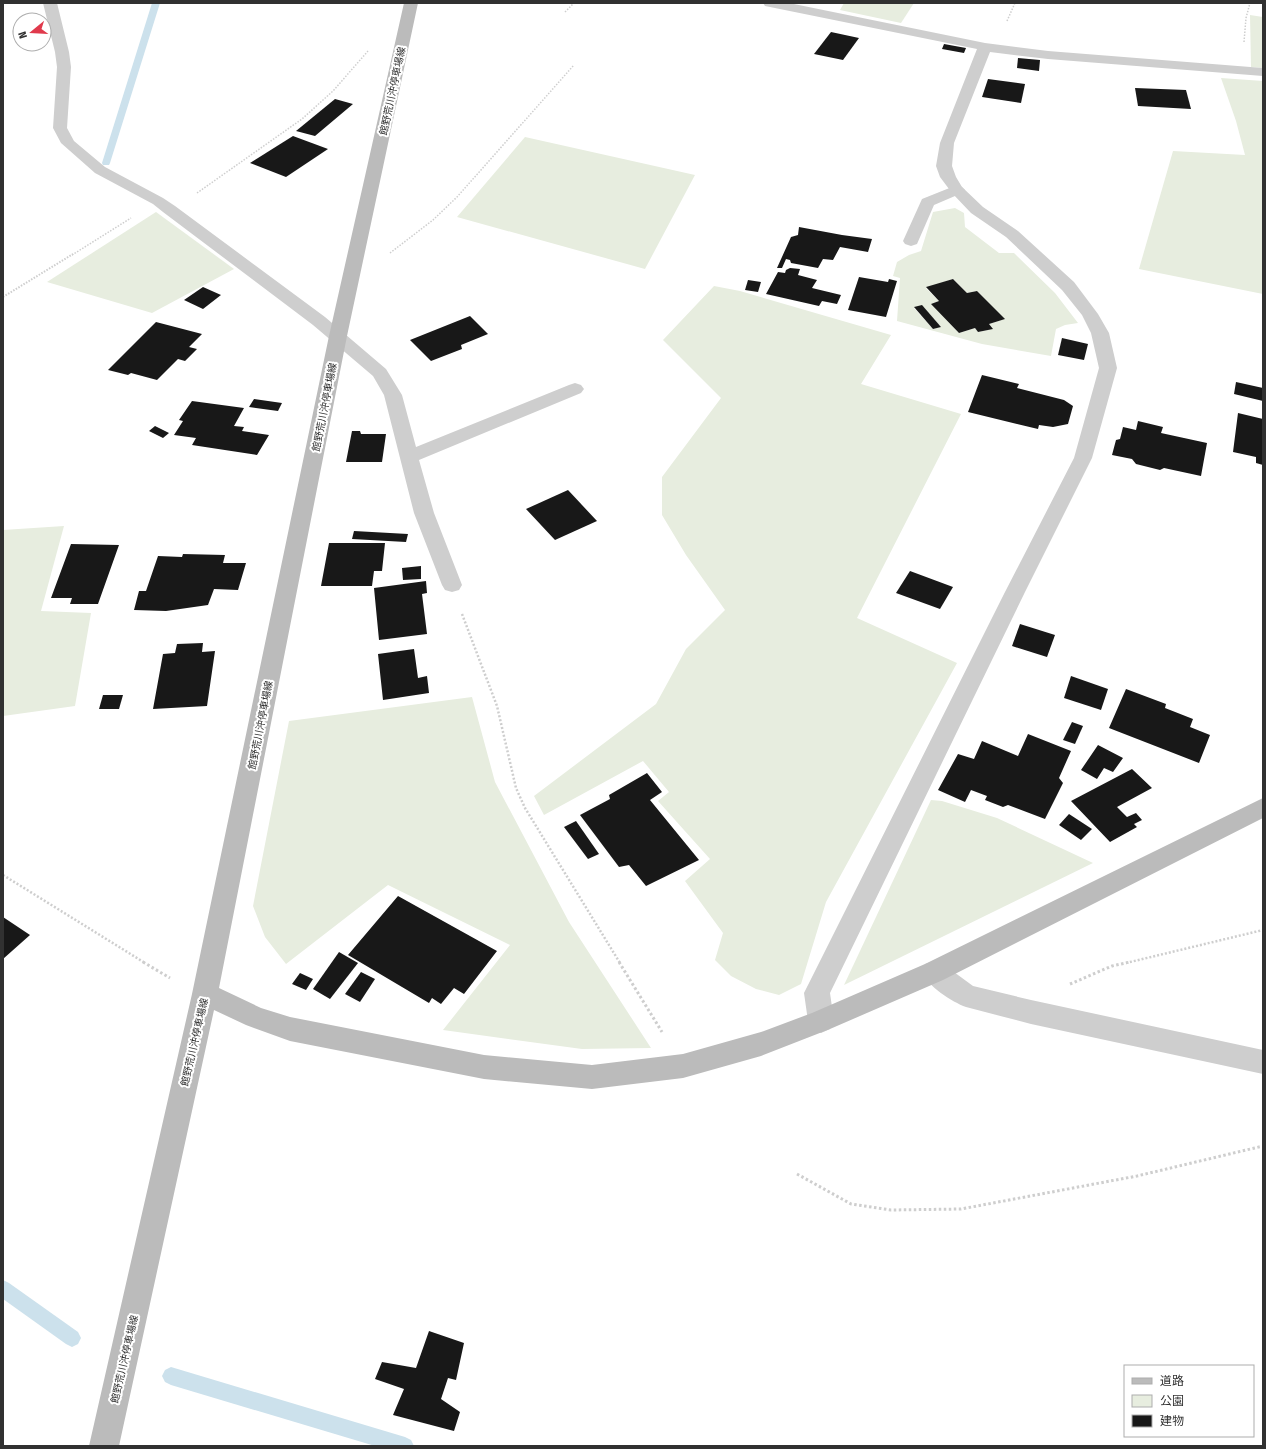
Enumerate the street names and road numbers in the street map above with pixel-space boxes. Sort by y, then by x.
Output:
street label: 館野荒川沖停車場線 [378,46,408,136]
street label: 館野荒川沖停車場線 [311,362,339,453]
street label: 館野荒川沖停車場線 [247,680,275,771]
street label: 館野荒川沖停車場線 [179,997,211,1087]
street label: 館野荒川沖停車場線 [109,1314,141,1404]

